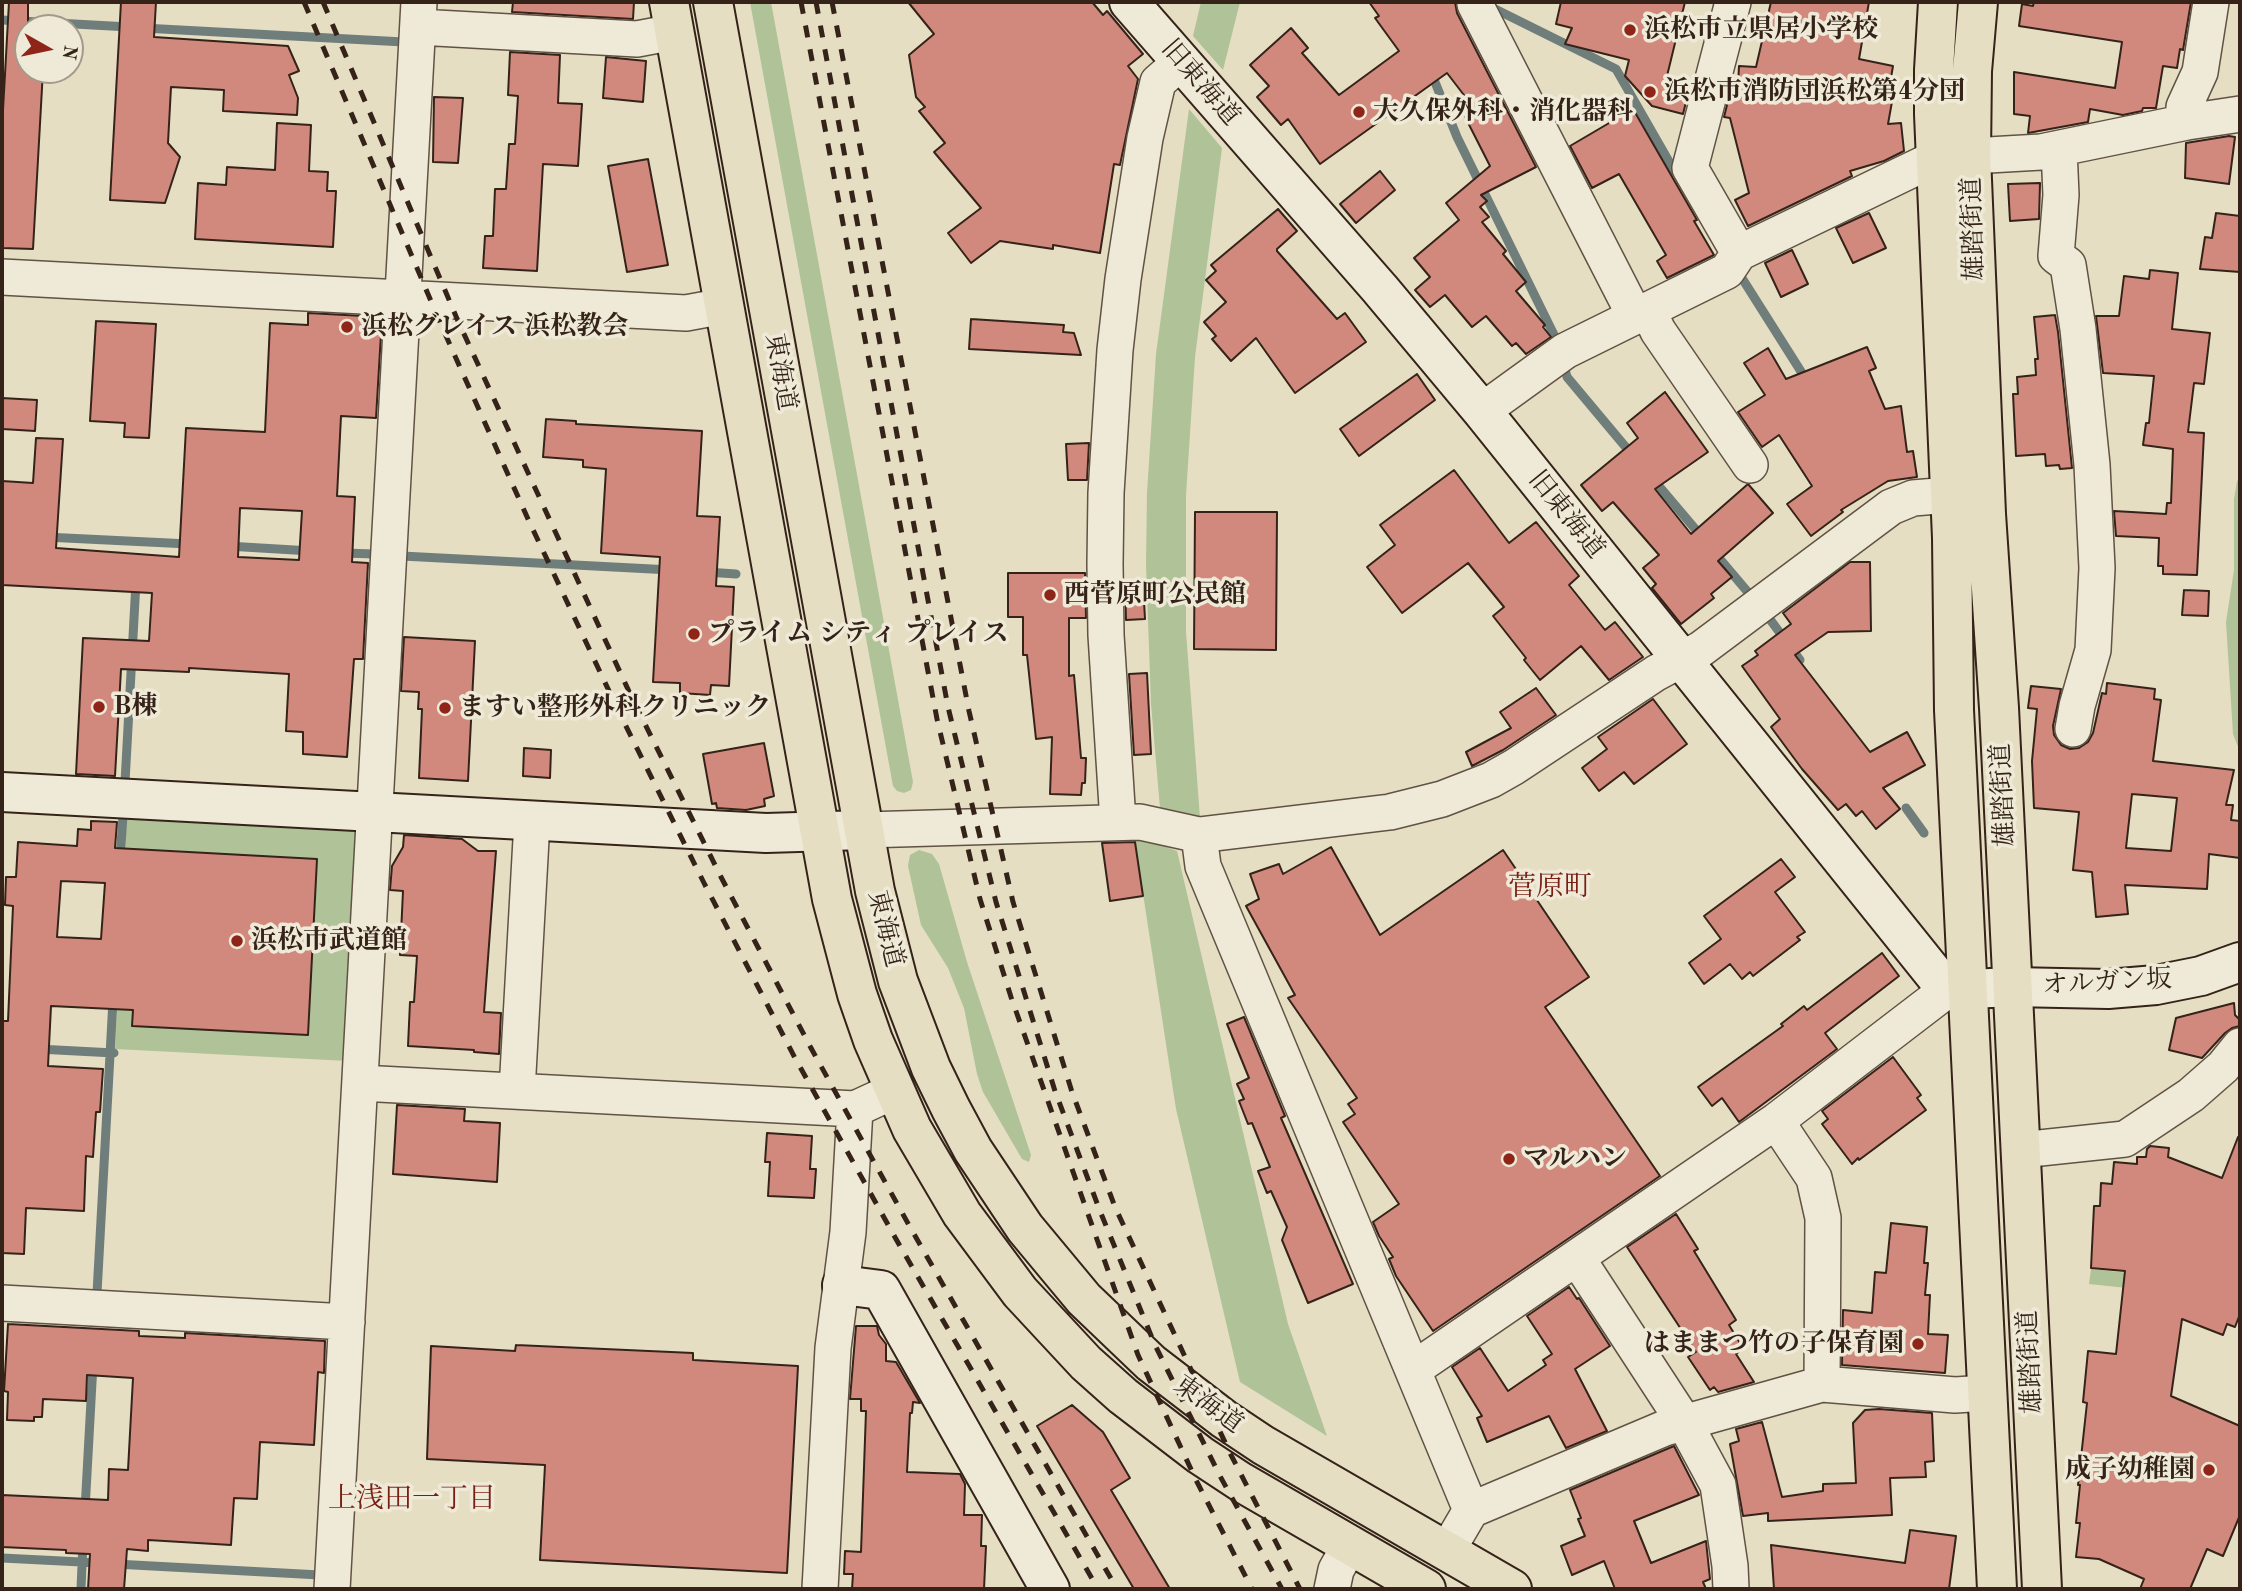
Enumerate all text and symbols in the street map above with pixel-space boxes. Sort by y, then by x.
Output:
north arrow [14,14,84,84]
place label: 浜松市立県居小学校 [1644,14,1878,46]
marker: 浜松市立県居小学校 [1622,22,1638,38]
street label: 旧東海道 [1154,34,1246,132]
text: N [58,43,79,61]
place label: 浜松市消防団浜松第4分団 [1664,76,1965,108]
marker: 浜松市消防団浜松第4分団 [1642,84,1658,100]
place label: 大久保外科・消化器科 [1373,96,1633,128]
marker: 大久保外科・消化器科 [1351,104,1367,120]
street label: 雄踏街道 [1957,176,1991,282]
place label: 浜松グレイス 浜松教会 [361,311,628,343]
marker: 浜松グレイス 浜松教会 [339,319,355,335]
street label: 東海道 [758,331,802,413]
street label: 旧東海道 [1521,465,1611,565]
place label: 西菅原町公民館 [1064,579,1246,611]
marker: 西菅原町公民館 [1042,587,1058,603]
place label: プライム シティ プレイス [708,618,1009,650]
marker: プライム シティ プレイス [686,626,702,642]
place label: B棟 [113,691,157,723]
place label: ますい整形外科クリニック [459,692,771,724]
marker: B棟 [91,699,107,715]
marker: ますい整形外科クリニック [437,700,453,716]
street label: 雄踏街道 [1986,742,2022,848]
district label: 菅原町 [1508,871,1592,905]
street label: 東海道 [860,887,910,971]
place label: 浜松市武道館 [251,925,407,957]
marker: 浜松市武道館 [229,933,245,949]
street label: オルガン坂 [2041,964,2173,1002]
place label: マルハン [1523,1143,1627,1175]
marker: マルハン [1501,1151,1517,1167]
street label: 雄踏街道 [2013,1309,2049,1415]
place label: はままつ竹の子保育園 [1644,1328,1904,1360]
marker: はままつ竹の子保育園 [1910,1336,1926,1352]
street label: 東海道 [1167,1369,1249,1441]
place label: 成子幼稚園 [2065,1454,2195,1486]
marker: 成子幼稚園 [2201,1462,2217,1478]
district label: 上浅田一丁目 [328,1483,496,1517]

